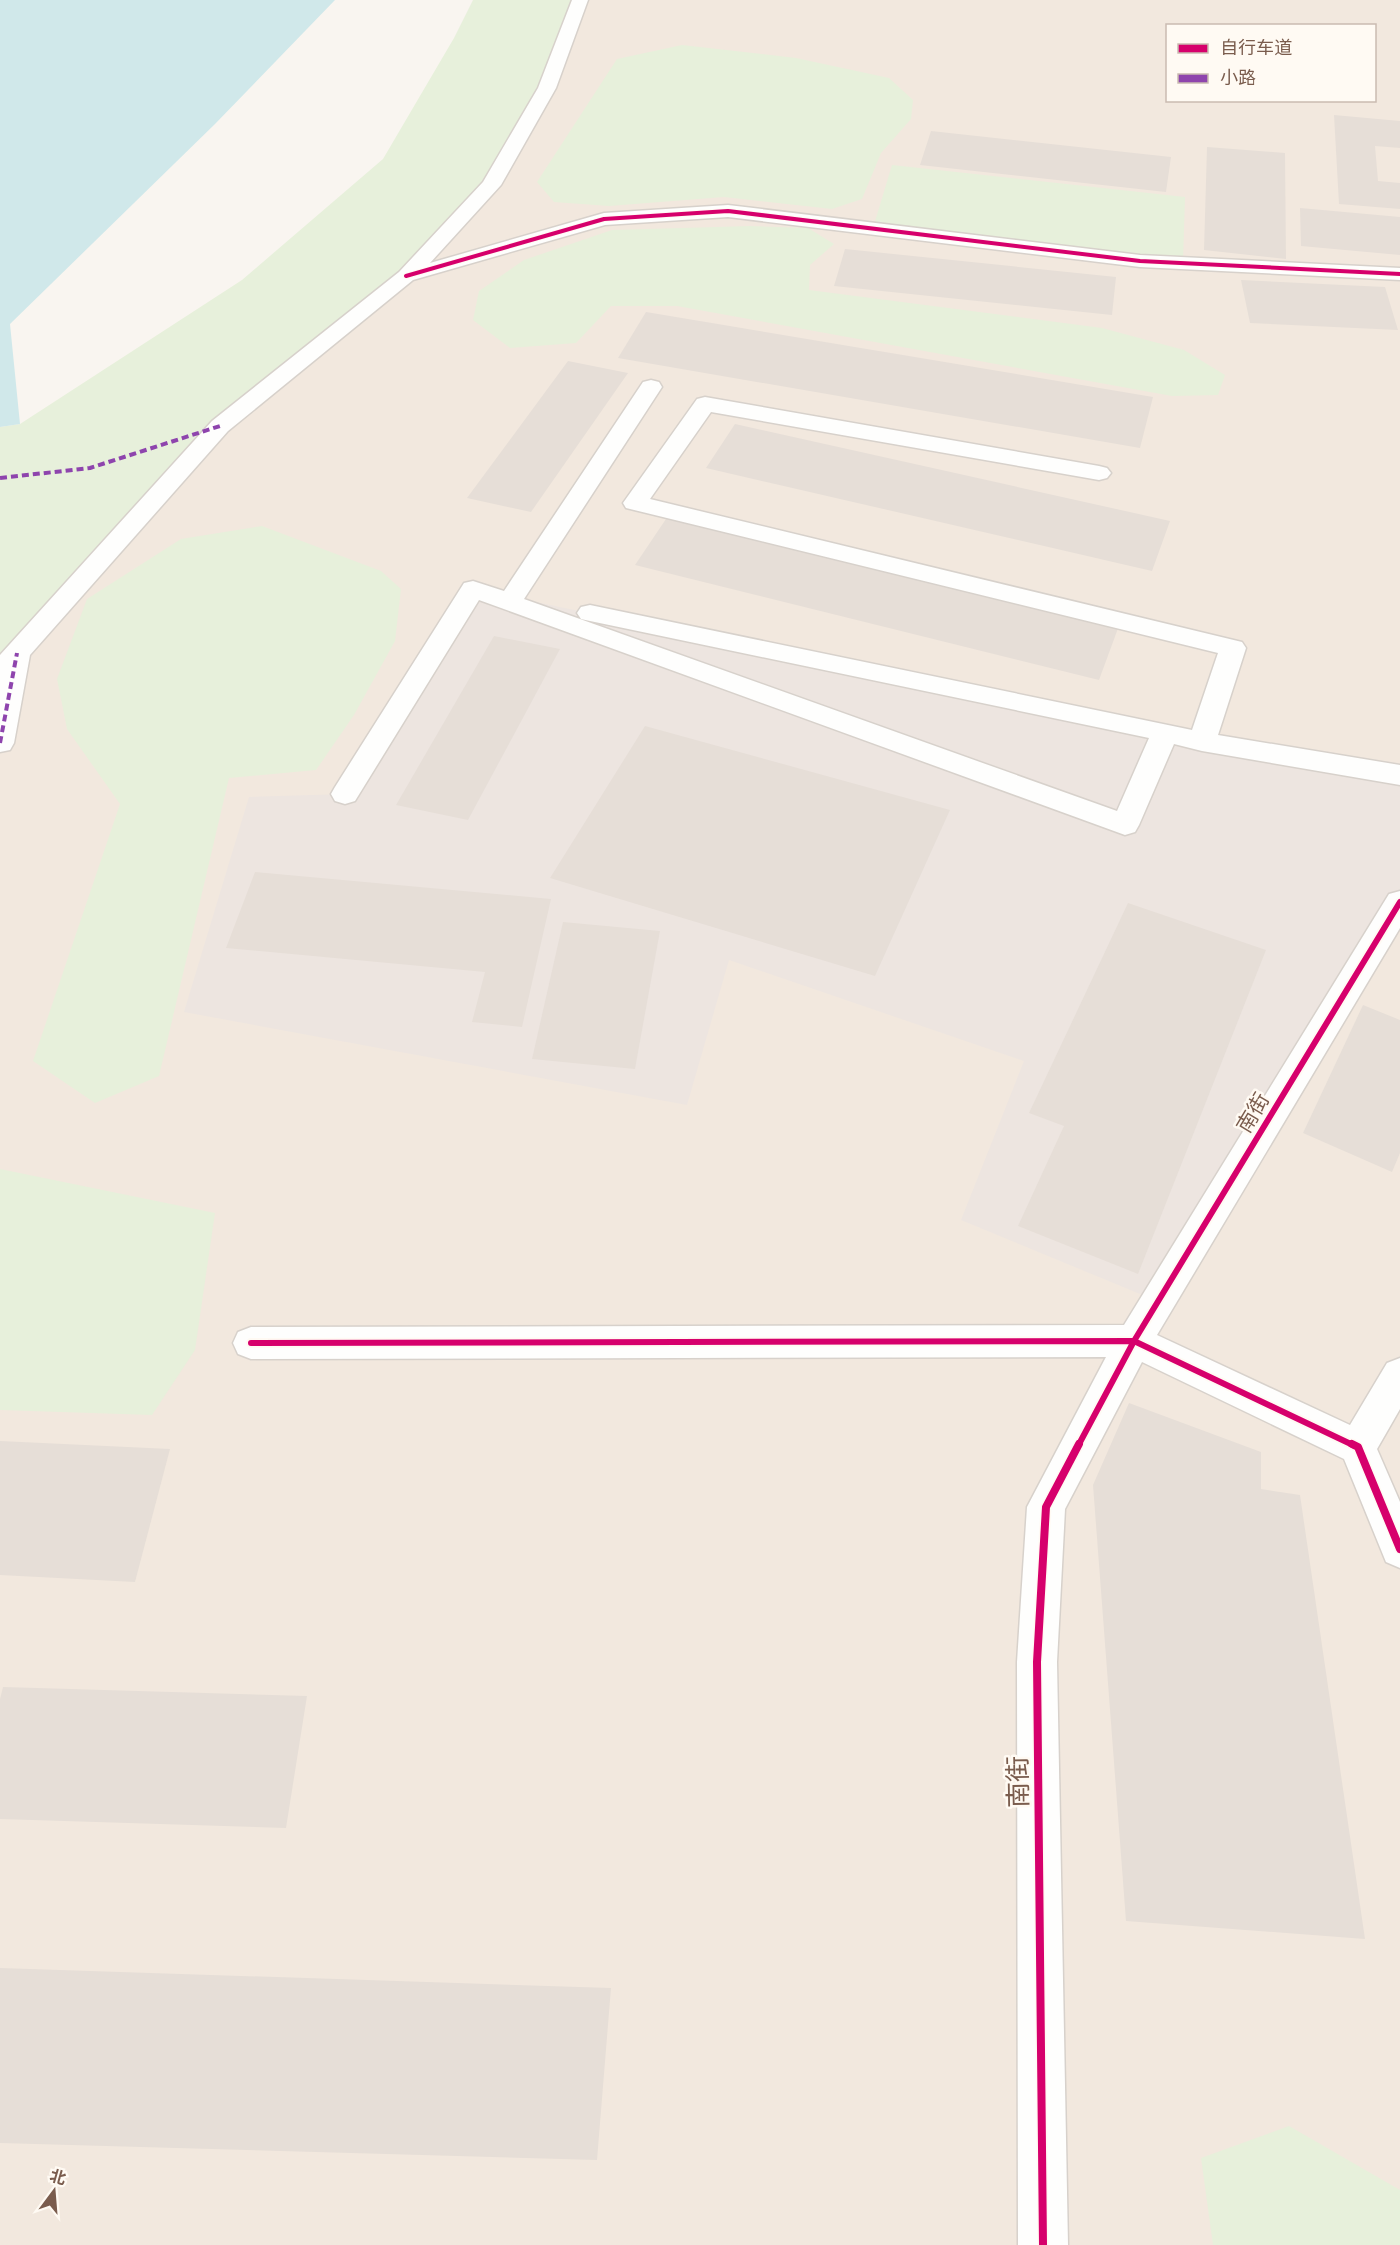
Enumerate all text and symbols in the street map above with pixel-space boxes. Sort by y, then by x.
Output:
legend [1166,24,1376,102]
text: 自行车道 [1220,35,1292,61]
text: 小路 [1220,65,1256,91]
street label: 南街 [1229,1087,1277,1139]
street label: 南街 [999,1756,1037,1808]
north arrow [24,2161,84,2221]
text: 北 [47,2164,69,2190]

